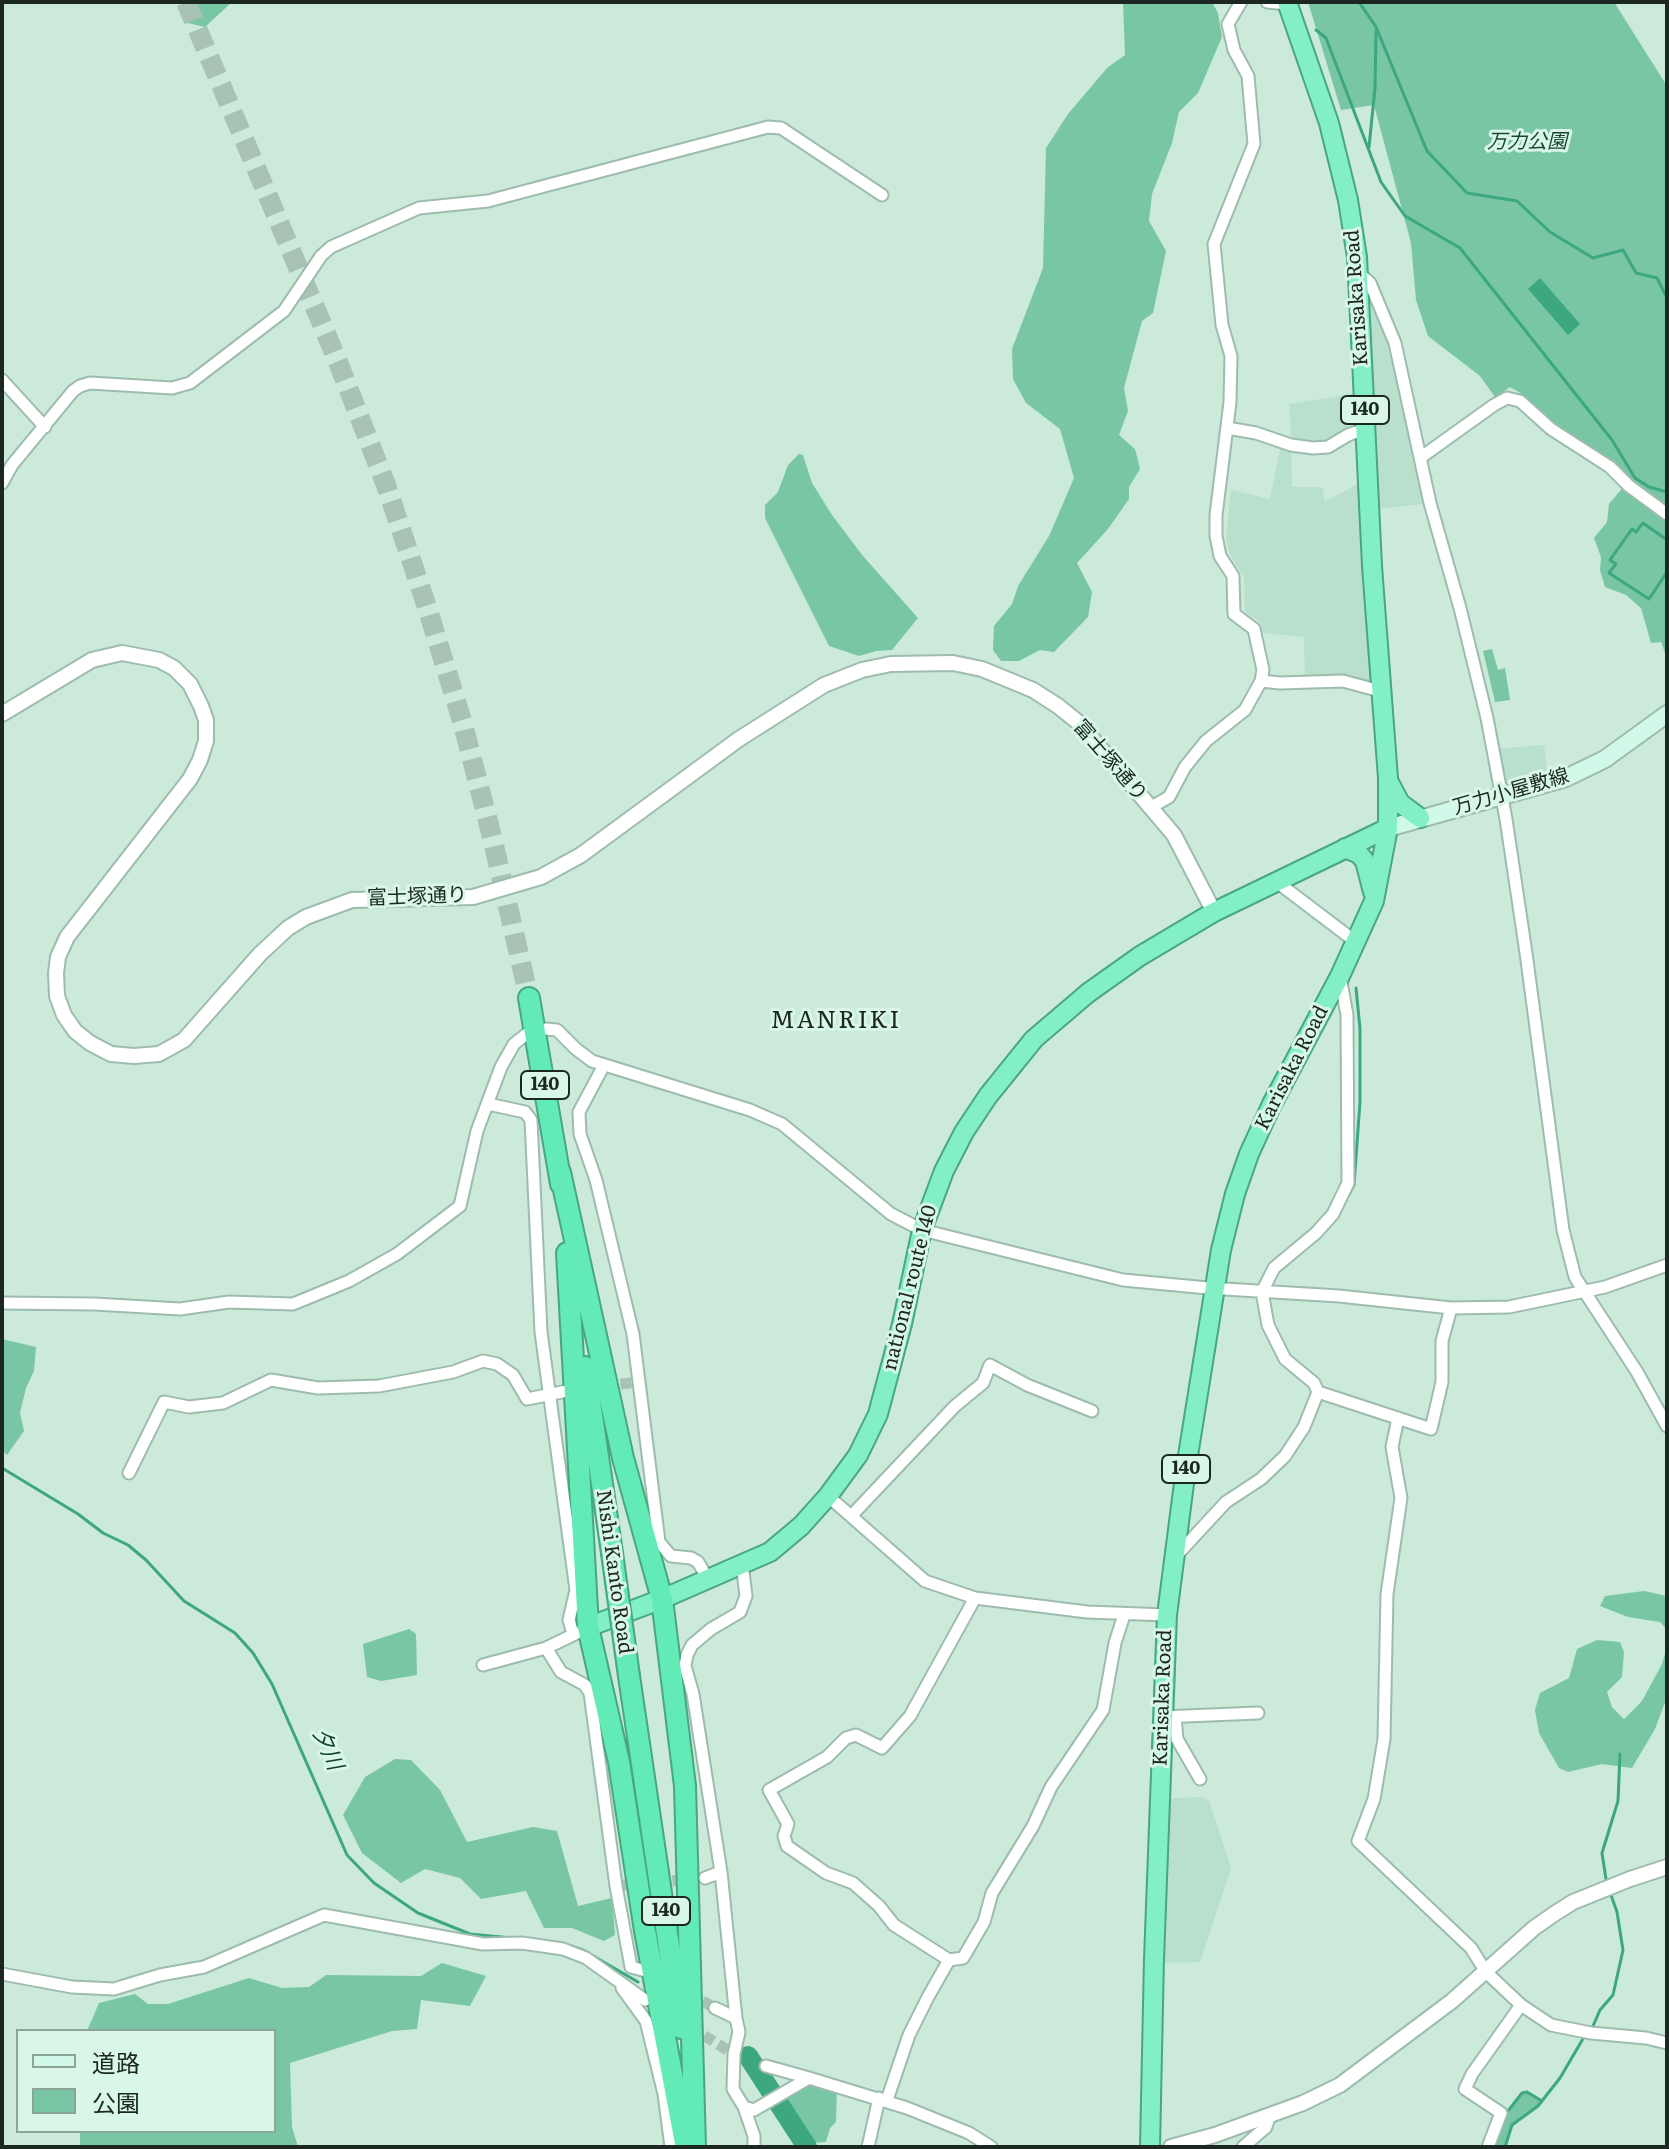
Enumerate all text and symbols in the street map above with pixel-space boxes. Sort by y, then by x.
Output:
park label: 万力公園 [1487,130,1567,154]
street label: Karisaka Road [1340,229,1374,367]
road number: 140 [1341,396,1389,424]
street label: 富士塚通り [1068,715,1152,807]
street label: 万力小屋敷線 [1450,764,1572,820]
street label: 富士塚通り [367,883,467,911]
street label: Karisaka Road [1250,1002,1334,1134]
district label: MANRIKI [771,1007,901,1035]
road number: 140 [521,1071,569,1099]
street label: national route 140 [878,1203,942,1373]
road number: 140 [1162,1455,1210,1483]
street label: Nishi Kanto Road [591,1488,637,1656]
street label: Karisaka Road [1149,1629,1177,1767]
water label: 夕川 [306,1724,348,1774]
road number: 140 [642,1897,690,1925]
legend [16,2029,276,2133]
text: 道路 [92,2044,140,2079]
text: 公園 [92,2084,140,2119]

